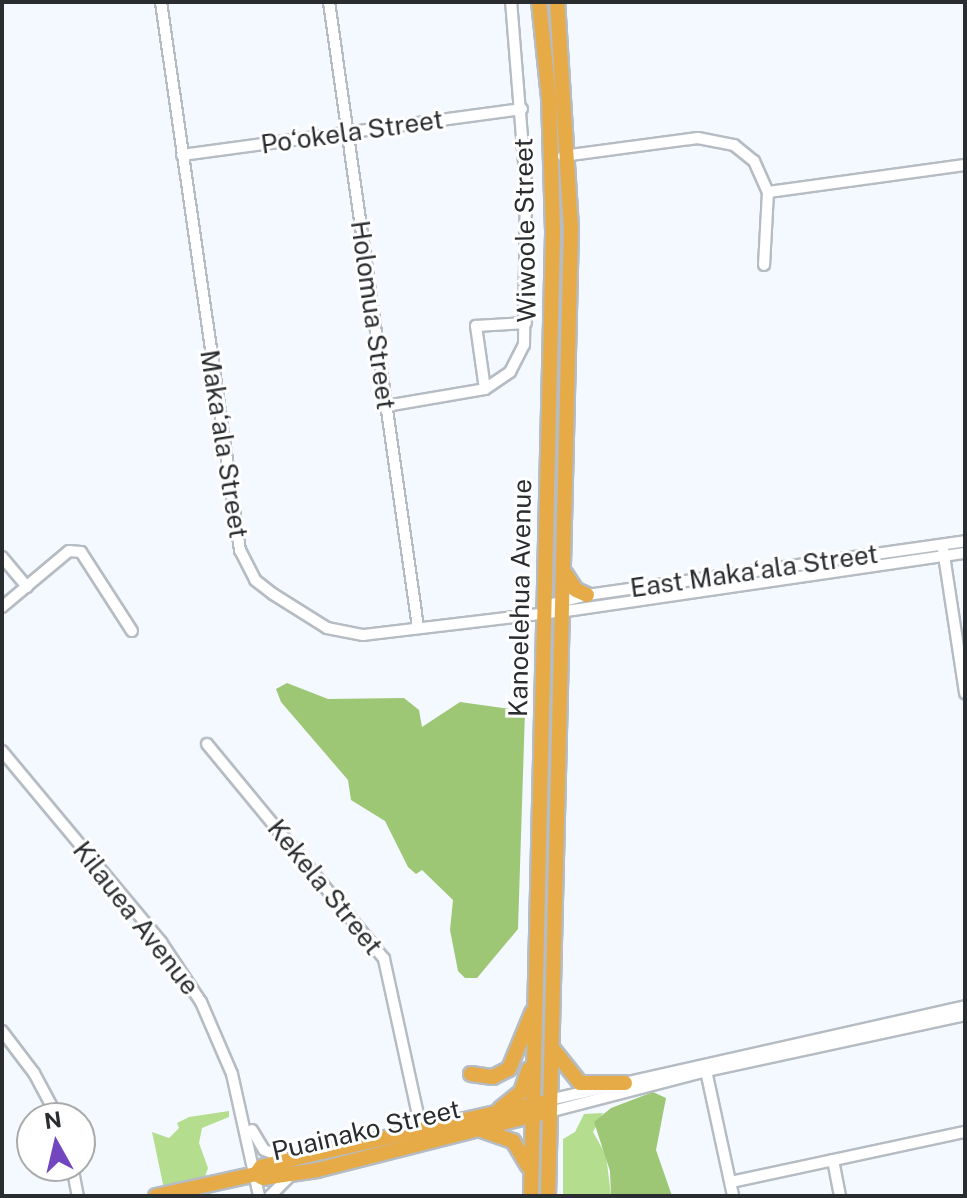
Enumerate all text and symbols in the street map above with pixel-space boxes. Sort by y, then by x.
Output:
street label: Po‘okela Street [259,104,445,160]
street label: Wiwoole Street [508,137,542,323]
street label: Holomua Street [344,218,402,412]
street label: Maka‘ala Street [194,348,254,540]
street label: Kanoelehua Avenue [502,479,538,717]
street label: East Makaʻala Street [628,538,880,604]
street label: Kekela Street [261,813,389,961]
street label: Kilauea Avenue [66,835,206,1001]
street label: Puainako Street [269,1093,463,1167]
north arrow [16,1102,96,1182]
text: N [43,1106,63,1134]

